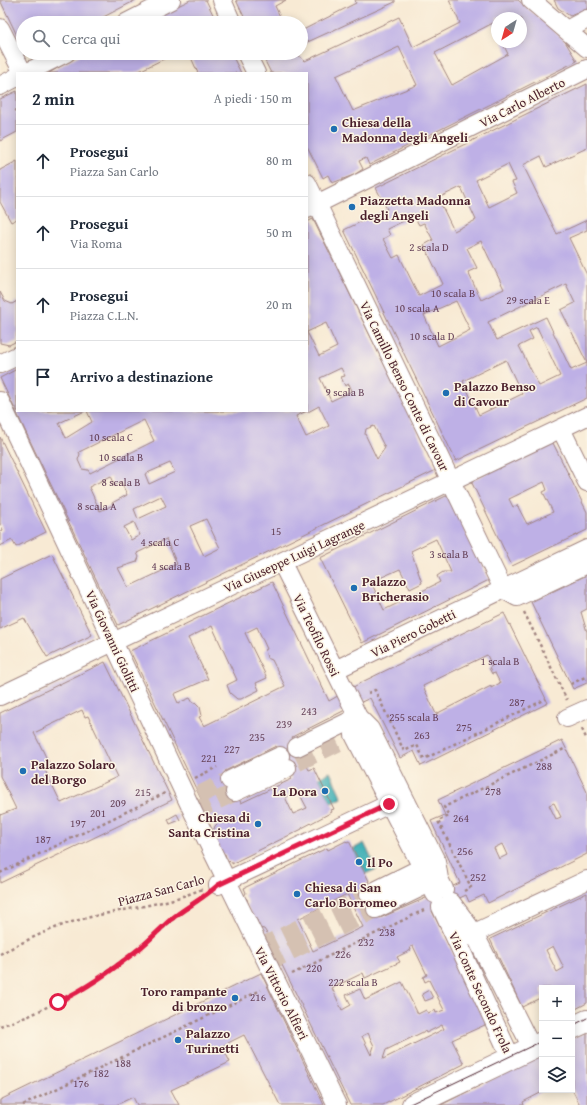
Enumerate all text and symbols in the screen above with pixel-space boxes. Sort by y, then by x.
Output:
north arrow [491,12,527,48]
search box [16,16,308,60]
icon: search [30,27,52,49]
text: Cerca qui [62,28,120,49]
street label: Via Carlo Alberto [476,73,569,132]
text: 2 min [32,86,74,111]
text: A piedi · 150 m [214,89,292,108]
place label: Chiesa della Madonna degli Angeli [342,113,468,147]
marker: Chiesa della Madonna degli Angeli [329,124,339,134]
text: Prosegui [70,141,128,162]
icon: ahead [32,150,54,172]
text: 80 m [266,151,292,170]
text: Piazza San Carlo [70,162,159,181]
place label: Piazzetta Madonna degli Angeli [360,191,471,225]
marker: Piazzetta Madonna degli Angeli [347,202,357,212]
text: Prosegui [70,213,128,234]
icon: ahead [32,222,54,244]
text: 50 m [266,223,292,242]
text: Via Roma [70,234,122,253]
house number: 2 scala D [409,239,449,255]
text: Prosegui [70,285,128,306]
house number: 10 scala B [431,285,475,301]
house number: 29 scala E [506,292,550,308]
icon: ahead [32,294,54,316]
text: 20 m [266,295,292,314]
street label: Via Camillo Benso Conte di Cavour [355,298,454,475]
house number: 10 scala A [395,300,440,316]
text: Piazza C.L.N. [70,306,139,325]
house number: 10 scala D [410,328,455,344]
icon: arrive [32,366,54,388]
text: Arrivo a destinazione [70,366,213,387]
place label: Palazzo Benso di Cavour [454,377,536,411]
house number: 9 scala B [325,384,365,400]
marker: Palazzo Benso di Cavour [441,388,451,398]
house number: 10 scala C [89,429,133,445]
house number: 10 scala B [99,449,143,465]
house number: 8 scala B [101,474,141,490]
house number: 8 scala A [77,498,117,514]
street label: Via Giuseppe Luigi Lagrange [220,515,368,598]
house number: 15 [271,523,281,539]
house number: 4 scala C [141,534,179,550]
house number: 3 scala B [429,546,469,562]
house number: 4 scala B [151,558,191,574]
place label: Palazzo Bricherasio [362,572,429,606]
marker: Palazzo Bricherasio [349,583,359,593]
street label: Via Giovanni Giolitti [81,587,145,696]
street label: Via Teofilo Rossi [288,591,345,680]
street label: Via Piero Gobetti [367,604,459,662]
house number: 1 scala B [480,653,520,669]
house number: 287 [509,694,525,710]
house number: 243 [301,703,317,719]
house number: 255 scala B [389,709,439,725]
house number: 239 [276,716,292,732]
house number: 275 [456,719,472,735]
house number: 263 [414,727,430,743]
house number: 235 [249,729,265,745]
house number: 227 [224,741,240,757]
house number: 221 [201,750,217,766]
place label: Palazzo Solaro del Borgo [31,755,115,789]
house number: 288 [536,758,552,774]
marker: Palazzo Solaro del Borgo [18,766,28,776]
place label: La Dora [273,782,317,801]
house number: 278 [485,783,501,799]
house number: 215 [135,784,151,800]
marker: La Dora [320,786,330,796]
house number: 209 [110,795,126,811]
route end [380,795,398,813]
house number: 201 [90,805,106,821]
place label: Chiesa di Santa Cristina [168,808,250,842]
house number: 264 [453,810,469,826]
house number: 197 [70,815,86,831]
marker: Chiesa di Santa Cristina [253,819,263,829]
house number: 187 [35,831,51,847]
house number: 256 [457,843,473,859]
place label: Il Po [367,853,393,872]
marker: Il Po [354,857,364,867]
house number: 252 [470,869,486,885]
street label: Piazza San Carlo [116,870,207,911]
place label: Chiesa di San Carlo Borromeo [305,878,397,912]
marker: Chiesa di San Carlo Borromeo [292,889,302,899]
house number: 238 [379,924,395,940]
street label: Via Conte Secondo Frola [444,928,517,1057]
house number: 232 [358,934,374,950]
street label: Via Vittorio Alfieri [250,943,313,1043]
house number: 226 [335,946,351,962]
house number: 220 [306,960,322,976]
house number: 222 scala B [328,974,378,990]
place label: Toro rampante di bronzo [141,982,227,1016]
map controls [539,985,575,1093]
button: + [539,985,575,1021]
house number: 216 [250,989,266,1005]
route start [49,993,67,1011]
marker: Toro rampante di bronzo [230,993,240,1003]
button: − [539,1021,575,1057]
place label: Palazzo Turinetti [186,1024,239,1058]
marker: Palazzo Turinetti [173,1035,183,1045]
house number: 188 [115,1055,131,1071]
button: layers [539,1057,575,1093]
house number: 182 [93,1065,109,1081]
house number: 176 [73,1075,89,1091]

